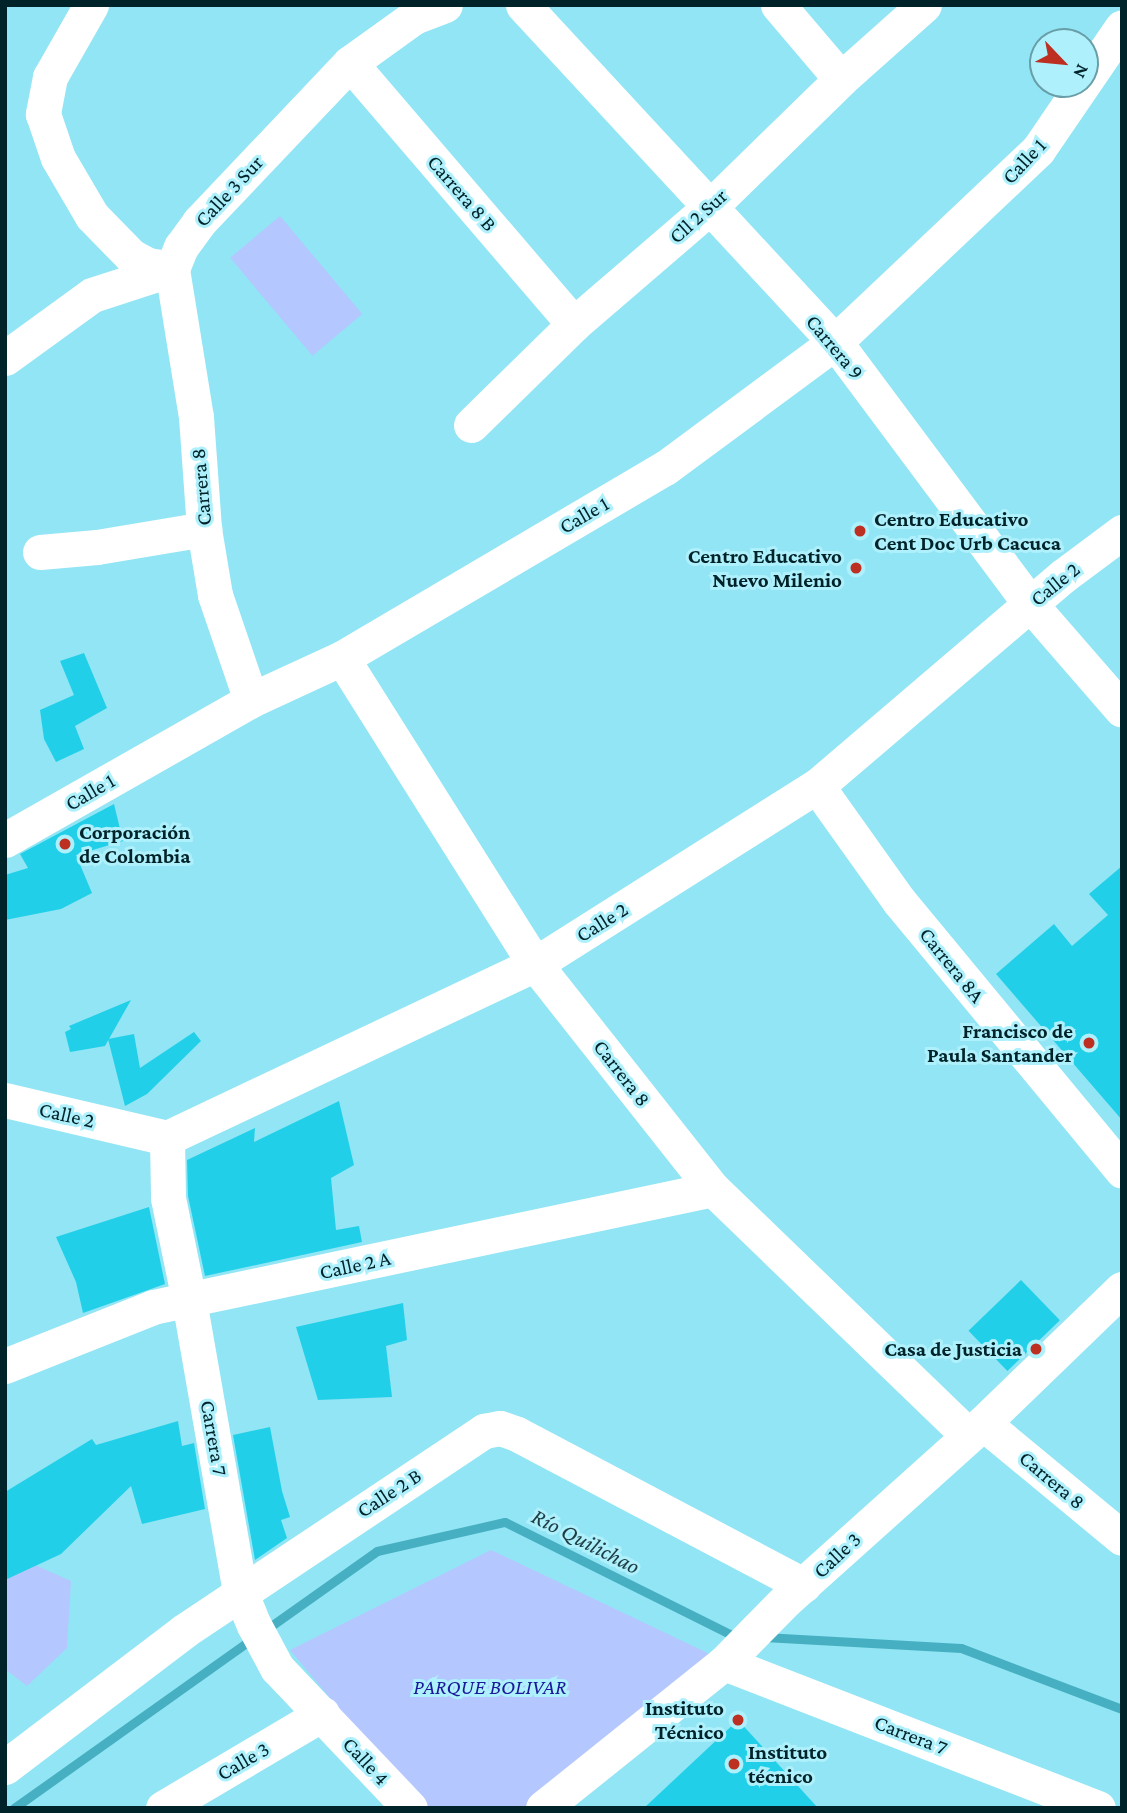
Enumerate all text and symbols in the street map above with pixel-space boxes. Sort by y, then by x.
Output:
north arrow [1029,28,1099,98]
text: N [1069,61,1094,82]
street label: Calle 1 [997,133,1051,189]
street label: Calle 3 Sur [190,150,268,232]
street label: Carrera 8 B [422,150,502,236]
street label: Cll 2 Sur [664,183,732,249]
street label: Carrera 9 [801,309,869,385]
street label: Carrera 8 [185,447,217,527]
street label: Calle 1 [555,491,613,539]
place label: Centro Educativo Cent Doc Urb Cacuca [874,506,1061,556]
marker: Centro Educativo Cent Doc Urb Cacuca [852,523,868,539]
place label: Centro Educativo Nuevo Milenio [688,543,842,593]
street label: Calle 2 [1025,557,1085,611]
marker: Centro Educativo Nuevo Milenio [848,560,864,576]
street label: Calle 1 [61,768,119,816]
place label: Corporación de Colombia [79,819,190,869]
marker: Corporación de Colombia [57,836,73,852]
street label: Calle 2 [571,896,633,948]
street label: Carrera 8A [914,922,990,1008]
place label: Francisco de Paula Santander [927,1018,1073,1068]
marker: Francisco de Paula Santander [1079,1033,1099,1053]
street label: Carrera 8 [588,1035,656,1111]
street label: Calle 2 [37,1096,97,1134]
street label: Calle 2 A [317,1245,393,1285]
place label: Casa de Justicia [884,1336,1022,1362]
marker: Casa de Justicia [1028,1341,1044,1357]
street label: Carrera 7 [195,1398,233,1478]
street label: Carrera 8 [1014,1445,1090,1515]
street label: Calle 2 B [352,1463,426,1523]
water label: Río Quilichao [527,1502,645,1580]
street label: Calle 3 [808,1527,866,1583]
park label: PARQUE BOLIVAR [413,1674,567,1700]
place label: Instituto Técnico [645,1695,724,1745]
street label: Carrera 7 [871,1710,951,1760]
marker: Instituto Técnico [730,1712,746,1728]
street label: Calle 4 [337,1732,395,1790]
street label: Calle 3 [212,1736,274,1786]
place label: Instituto técnico [748,1739,827,1789]
marker: Instituto técnico [726,1756,742,1772]

